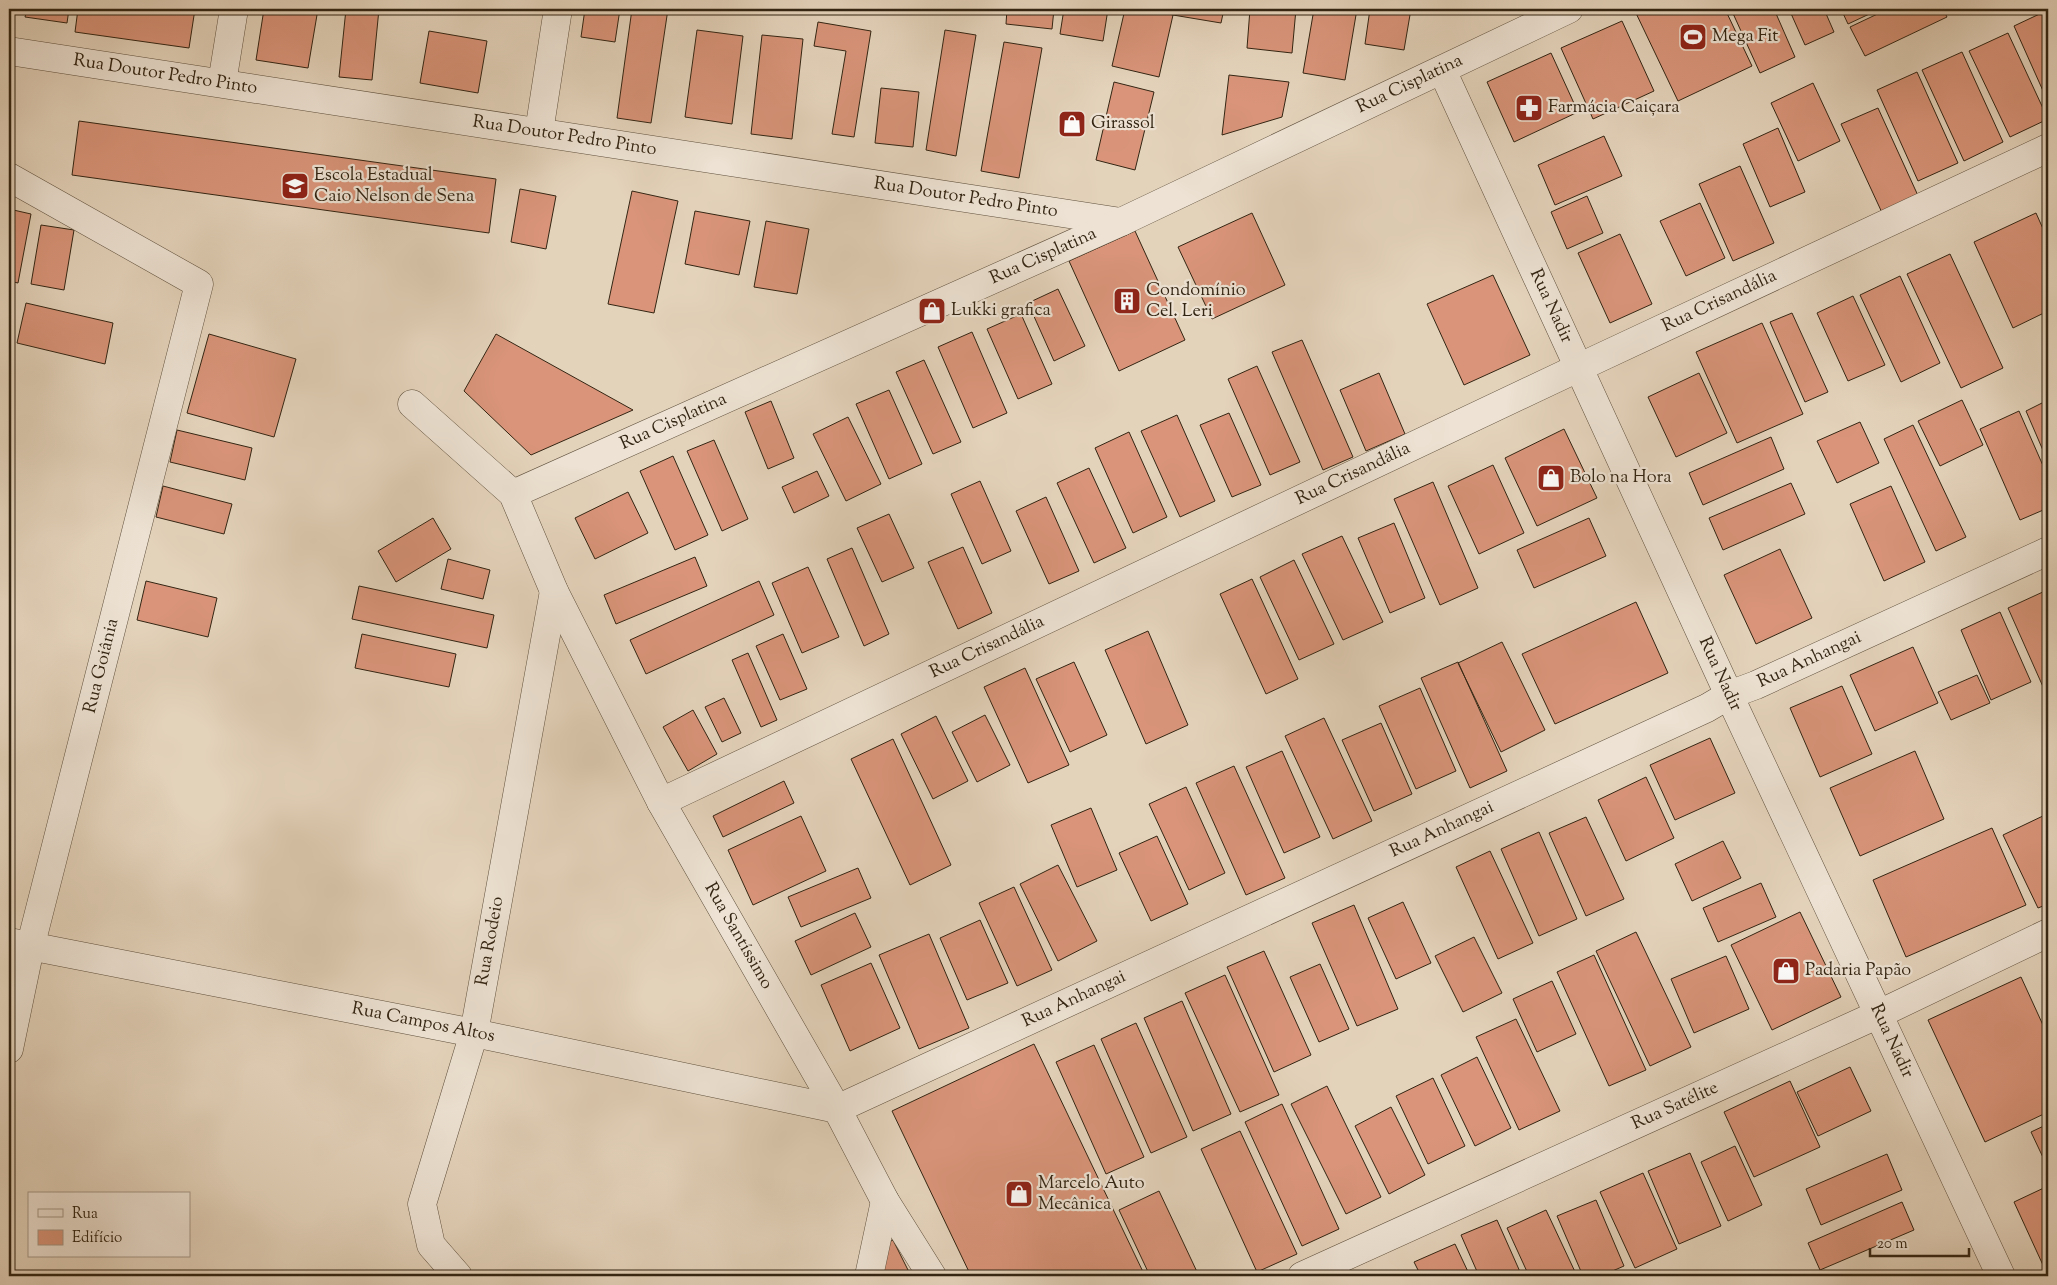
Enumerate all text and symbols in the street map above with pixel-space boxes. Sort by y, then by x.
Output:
sports icon: Mega Fit [1678,22,1708,52]
place label: Mega Fit [1712,24,1778,50]
street label: Rua Doutor Pedro Pinto [71,48,259,102]
street label: Rua Cisplatina [1353,48,1467,121]
pharmacy icon: Farmácia Caiçara [1514,93,1544,123]
place label: Farmácia Caiçara [1548,95,1680,121]
street label: Rua Doutor Pedro Pinto [471,109,658,163]
shop icon: Girassol [1057,109,1087,139]
place label: Girassol [1091,111,1155,137]
place label: Escola Estadual Caio Nelson de Sena [314,163,474,210]
school or university icon: Escola Estadual Caio Nelson de Sena [280,171,310,201]
street label: Rua Doutor Pedro Pinto [872,171,1060,225]
street label: Rua Cisplatina [986,221,1101,292]
street label: Rua Crisandália [1658,264,1781,340]
street label: Rua Nadir [1522,265,1579,348]
place label: Condomínio Cel. Leri [1146,278,1246,325]
building icon: Condomínio Cel. Leri [1112,286,1142,316]
shop icon: Lukki grafica [917,296,947,326]
place label: Lukki grafica [951,298,1051,324]
street label: Rua Cisplatina [616,387,731,457]
street label: Rua Crisandália [1292,436,1415,513]
shop icon: Bolo na Hora [1536,463,1566,493]
place label: Bolo na Hora [1570,465,1672,491]
street label: Rua Crisandália [926,609,1049,686]
street label: Rua Goiânia [78,616,126,716]
street label: Rua Anhangai [1753,625,1866,696]
street label: Rua Nadir [1691,633,1748,716]
street label: Rua Anhangai [1386,795,1498,865]
street label: Rua Santíssimo [697,878,779,995]
street label: Rua Rodeio [470,894,511,988]
shop icon: Padaria Papão [1771,956,1801,986]
place label: Padaria Papão [1805,958,1911,984]
street label: Rua Anhangai [1018,964,1131,1035]
street label: Rua Campos Altos [349,996,497,1050]
street label: Rua Nadir [1863,1000,1920,1083]
street label: Rua Satélite [1628,1075,1723,1138]
place label: Marcelo Auto Mecânica [1038,1171,1145,1218]
shop icon: Marcelo Auto Mecânica [1004,1179,1034,1209]
legend [28,1192,190,1258]
text: Rua [72,1204,98,1225]
scale bar [1870,1225,1968,1257]
text: Edifício [72,1228,122,1249]
text: 20 m [1877,1234,1908,1255]

